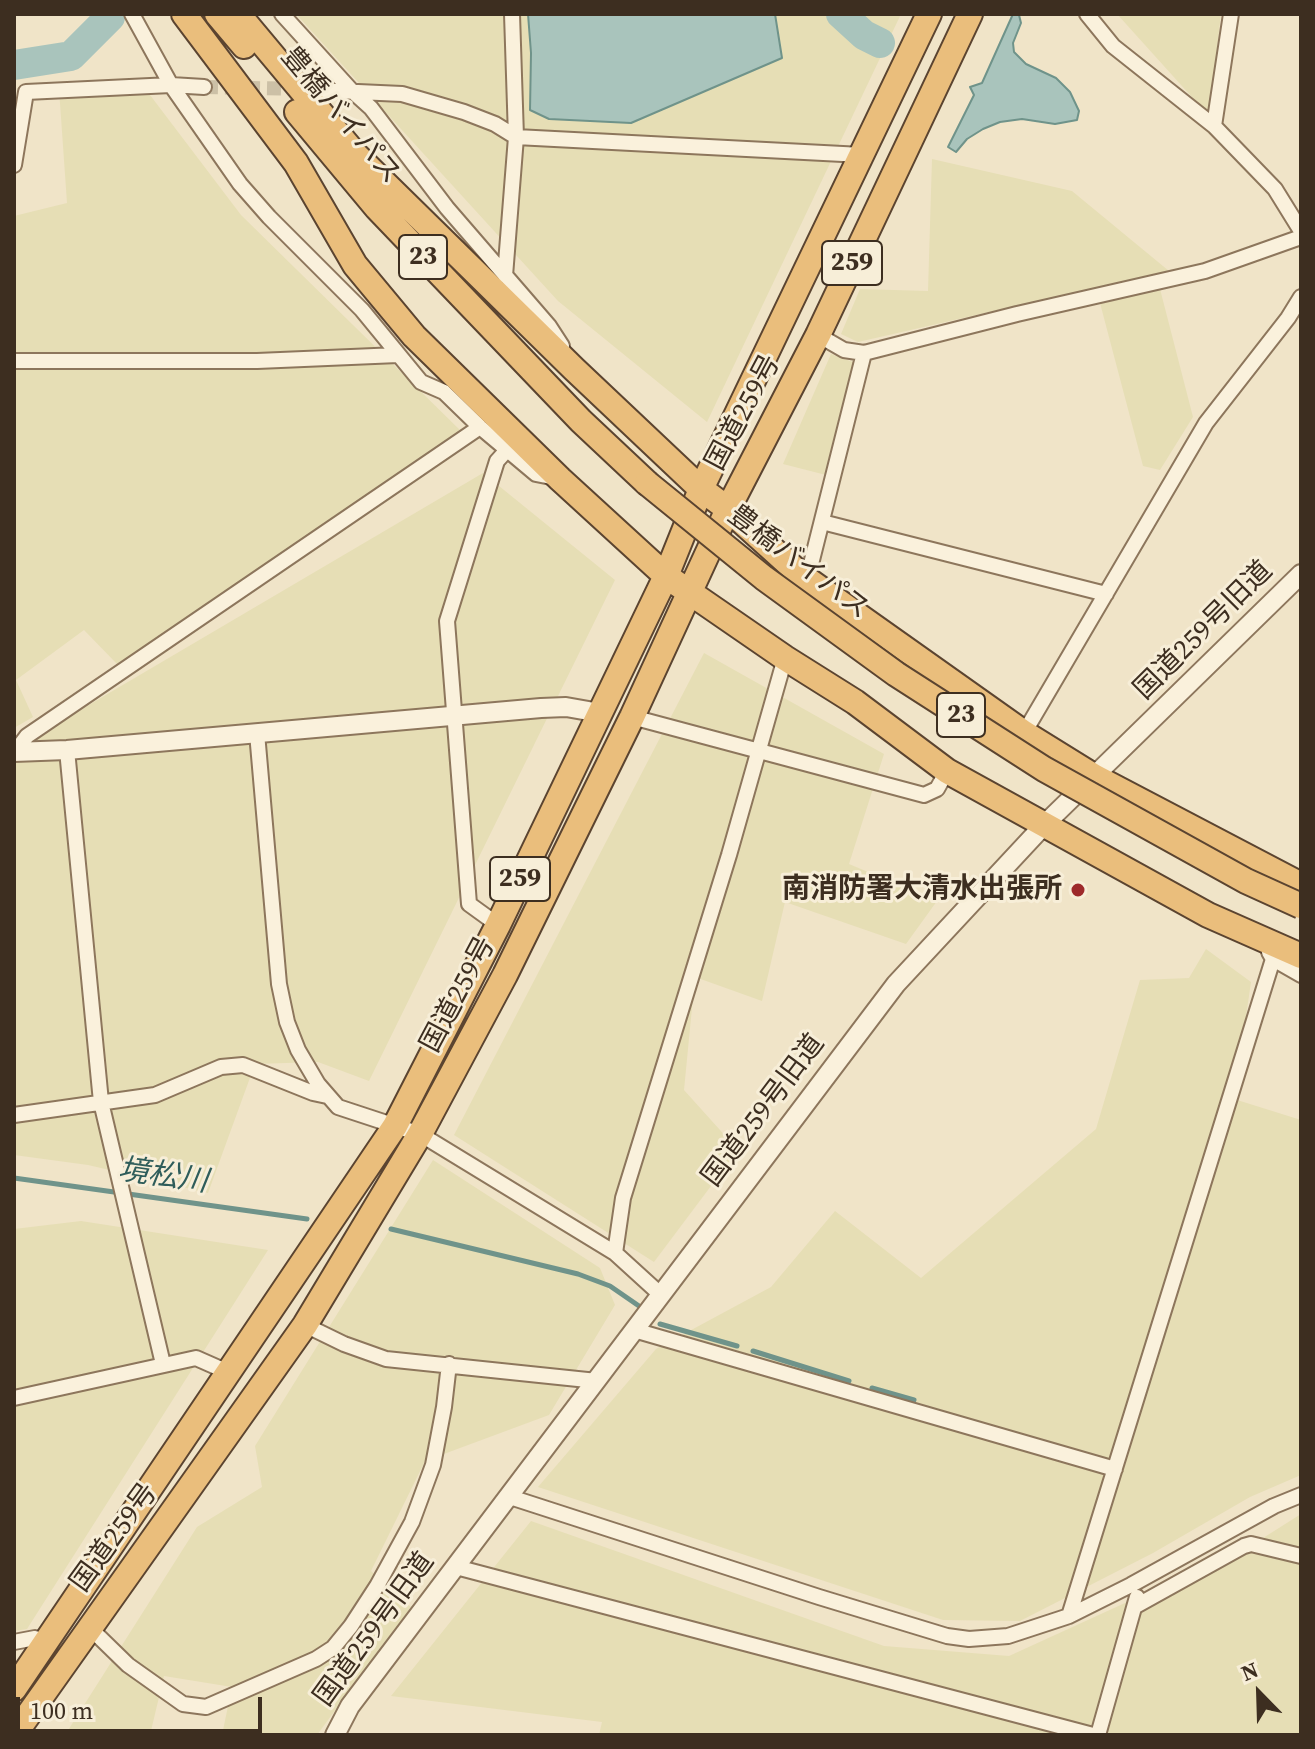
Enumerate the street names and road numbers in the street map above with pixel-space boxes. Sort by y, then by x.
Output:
street label: 豊橋バイパス [273,41,407,191]
road number: 23 [399,235,447,279]
road number: 259 [822,241,882,285]
street label: 国道259号 [700,349,788,477]
street label: 豊橋バイパス [721,499,875,627]
street label: 国道259号旧道 [1128,555,1280,707]
road number: 23 [937,693,985,737]
road number: 259 [490,857,550,901]
street label: 国道259号 [415,931,503,1059]
street label: 国道259号旧道 [696,1028,832,1194]
street label: 国道259号 [64,1477,166,1599]
street label: 国道259号旧道 [308,1547,442,1713]

